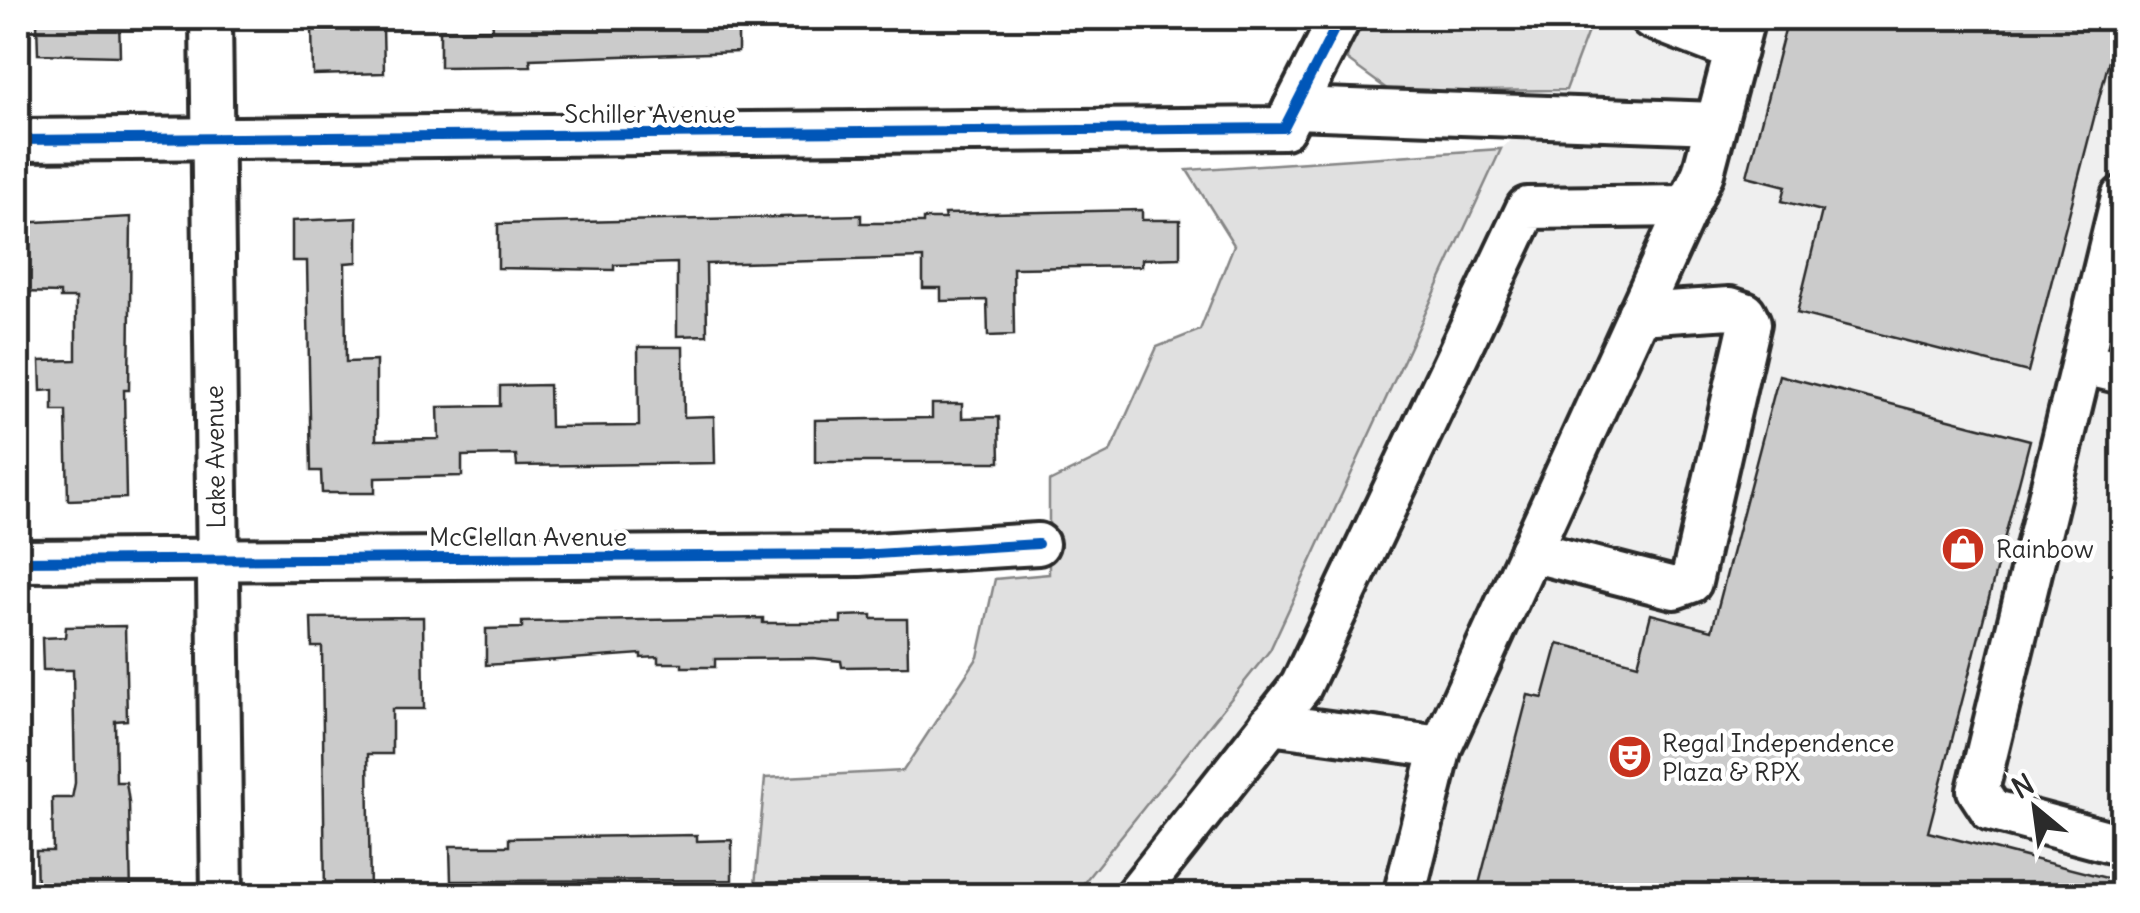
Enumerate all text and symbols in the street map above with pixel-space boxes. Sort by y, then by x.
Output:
street label: Schiller Avenue [564,98,736,130]
street label: Lake Avenue [198,385,232,529]
street label: McClellan Avenue [429,521,627,553]
shop icon: Rainbow [1940,526,1986,572]
place label: Rainbow [1996,533,2094,565]
place label: Regal Independence Plaza & RPX [1662,727,1894,788]
theatre icon: Regal Independence Plaza & RPX [1607,734,1653,780]
north arrow [1985,758,2085,858]
text: N [2006,766,2040,807]

